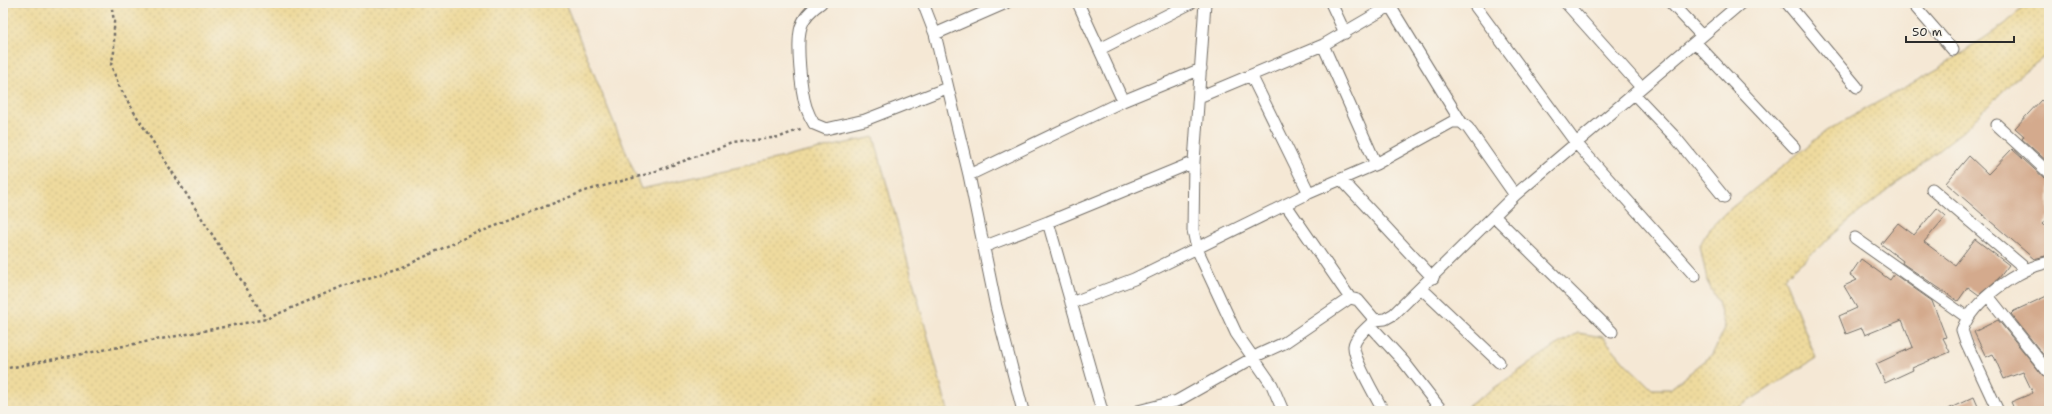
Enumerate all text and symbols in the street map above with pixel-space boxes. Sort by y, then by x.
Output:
scale bar [1906,18,2014,44]
text: 50 m [1912,24,1942,40]

